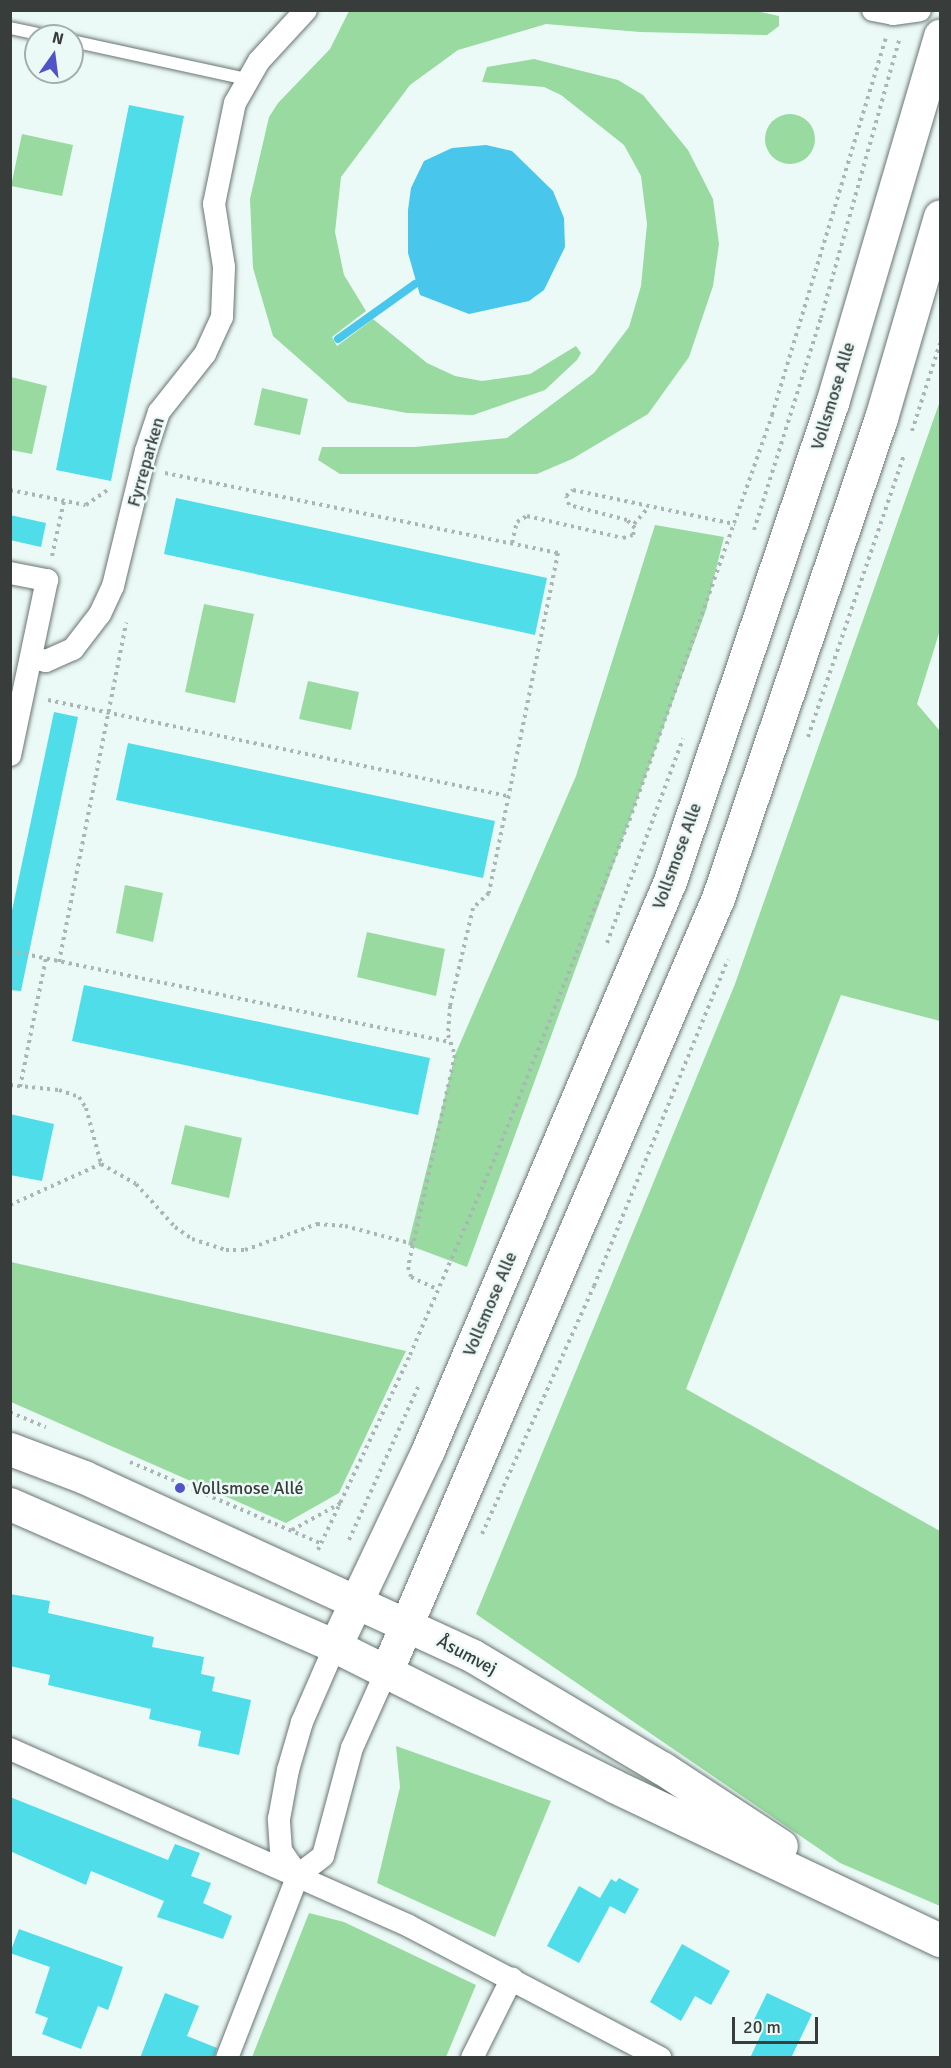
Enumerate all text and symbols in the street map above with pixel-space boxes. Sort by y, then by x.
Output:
north arrow [24,24,84,84]
text: N [50,27,66,50]
street label: Vollsmose Alle [806,339,860,453]
street label: Fyrreparken [123,415,169,509]
street label: Vollsmose Alle [648,800,706,912]
street label: Vollsmose Alle [458,1248,522,1360]
place label: Vollsmose Allé [192,1477,304,1499]
marker: Vollsmose Allé [173,1481,187,1495]
street label: Åsumvej [433,1630,501,1680]
scale bar [735,2005,820,2043]
text: 20 m [743,2016,781,2038]

